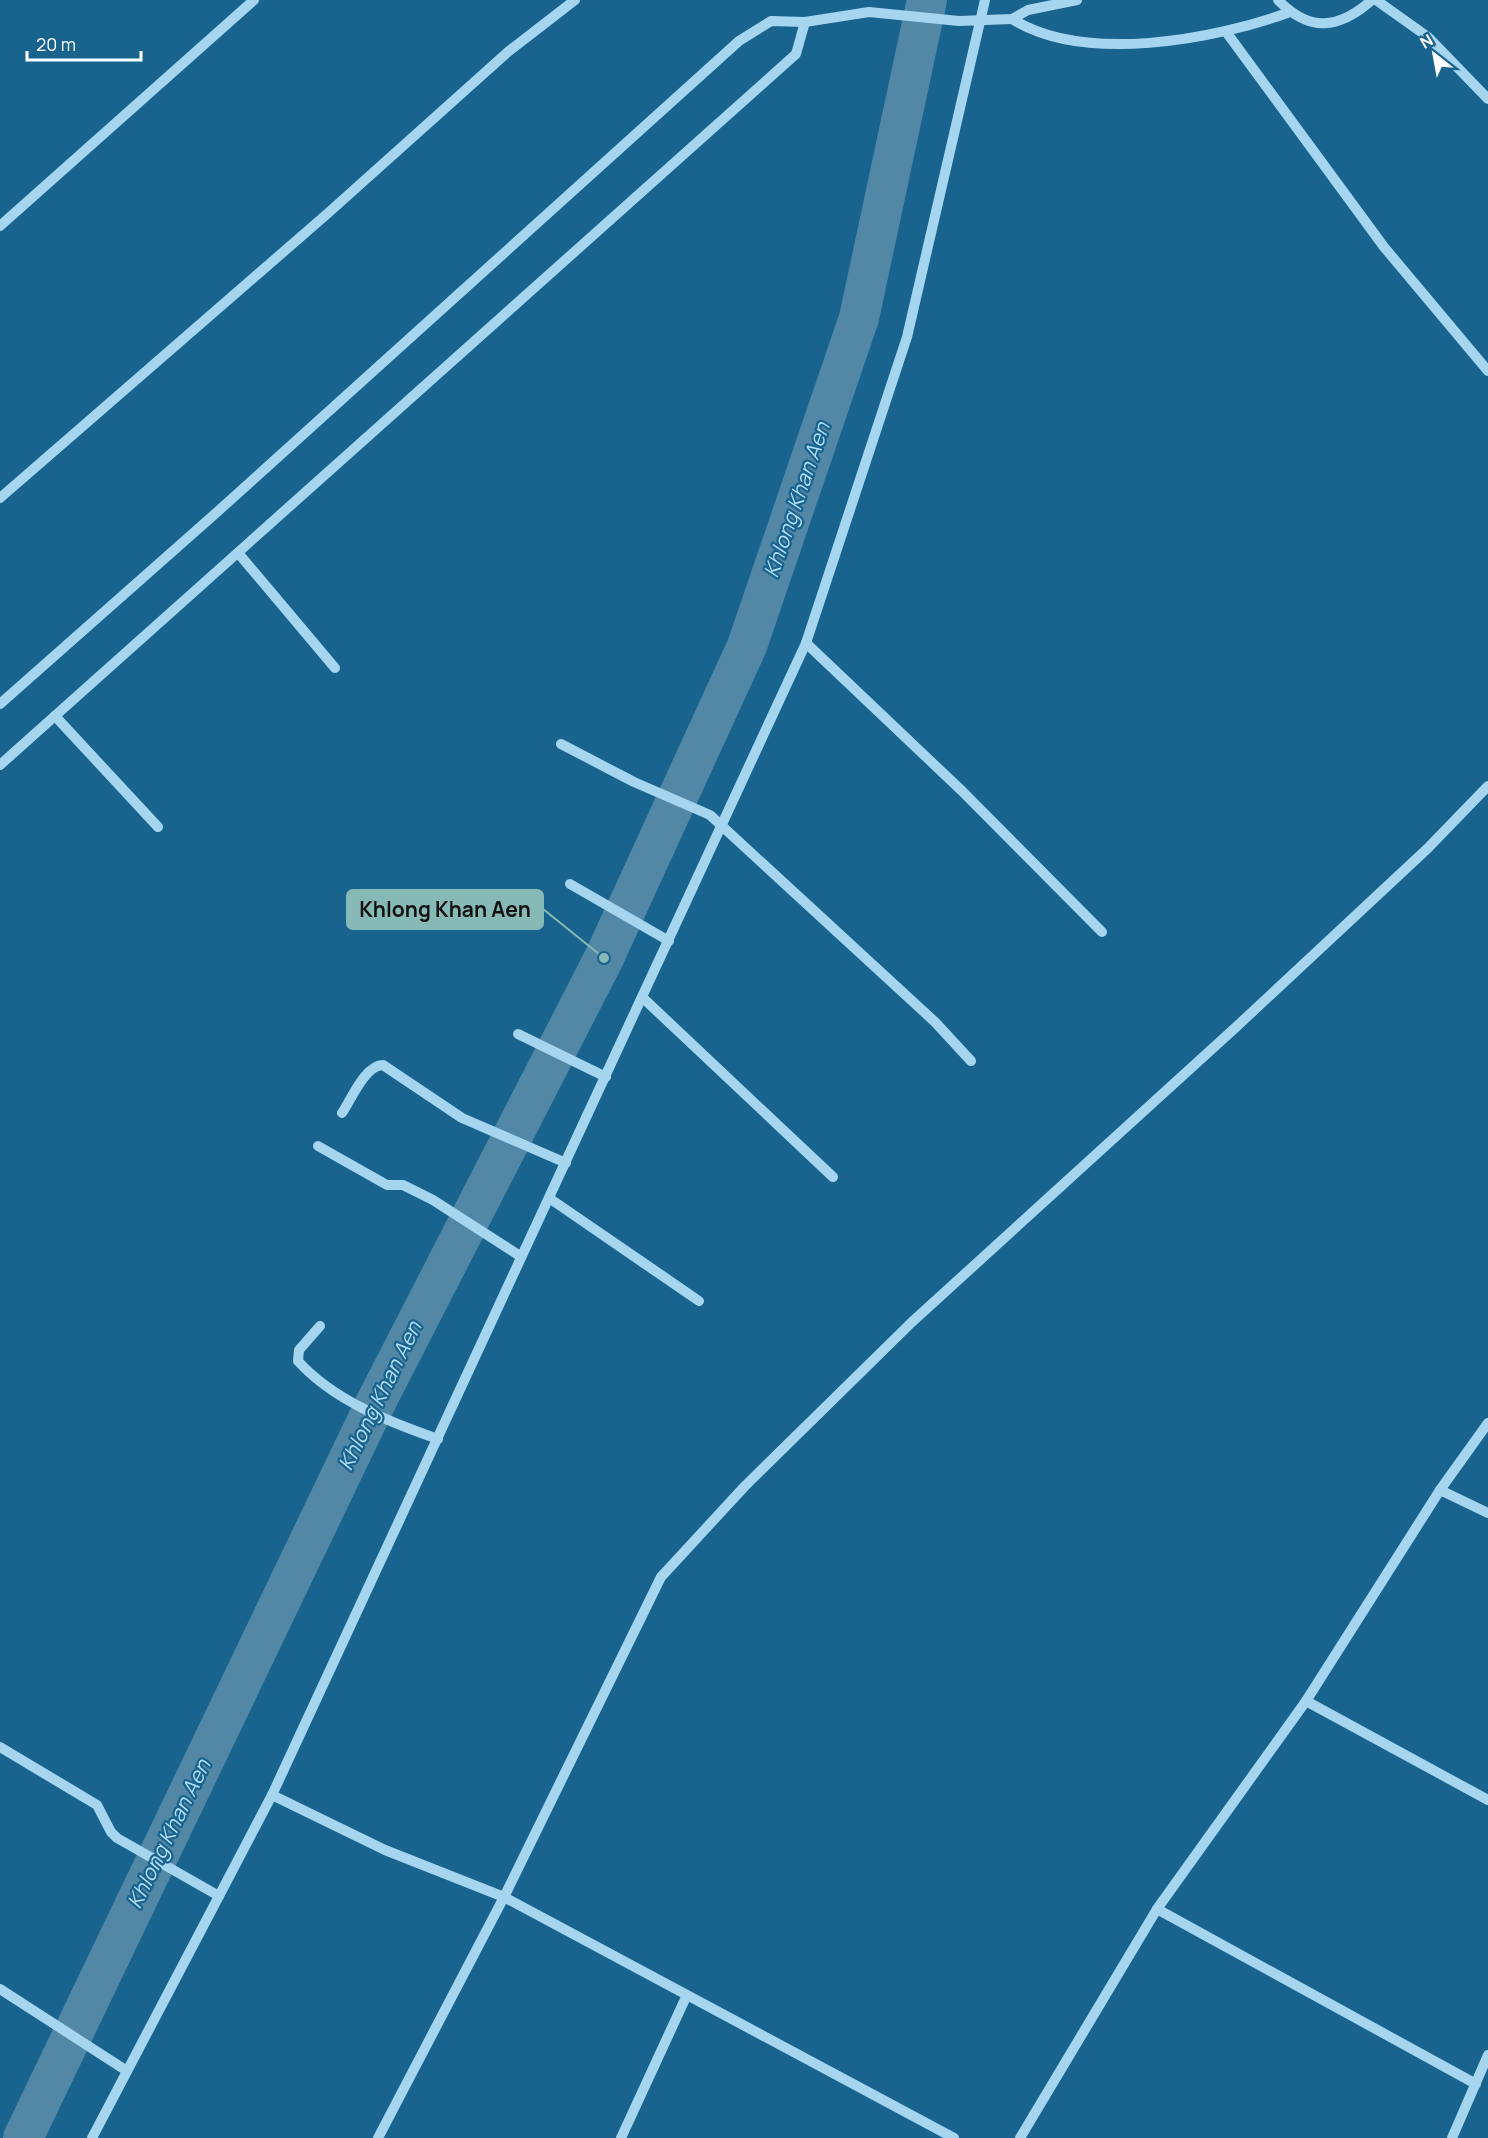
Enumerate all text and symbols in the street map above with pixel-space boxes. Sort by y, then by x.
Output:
scale bar [27,24,141,62]
north arrow [1404,24,1464,84]
text: N [1416,29,1437,54]
text: 20 m [36,32,76,56]
water label: Khlong Khan Aen [756,417,836,581]
callout: Khlong Khan Aen [347,890,543,929]
text: Khlong Khan Aen [359,895,531,923]
water label: Khlong Khan Aen [331,1315,428,1475]
water label: Khlong Khan Aen [120,1753,217,1913]

